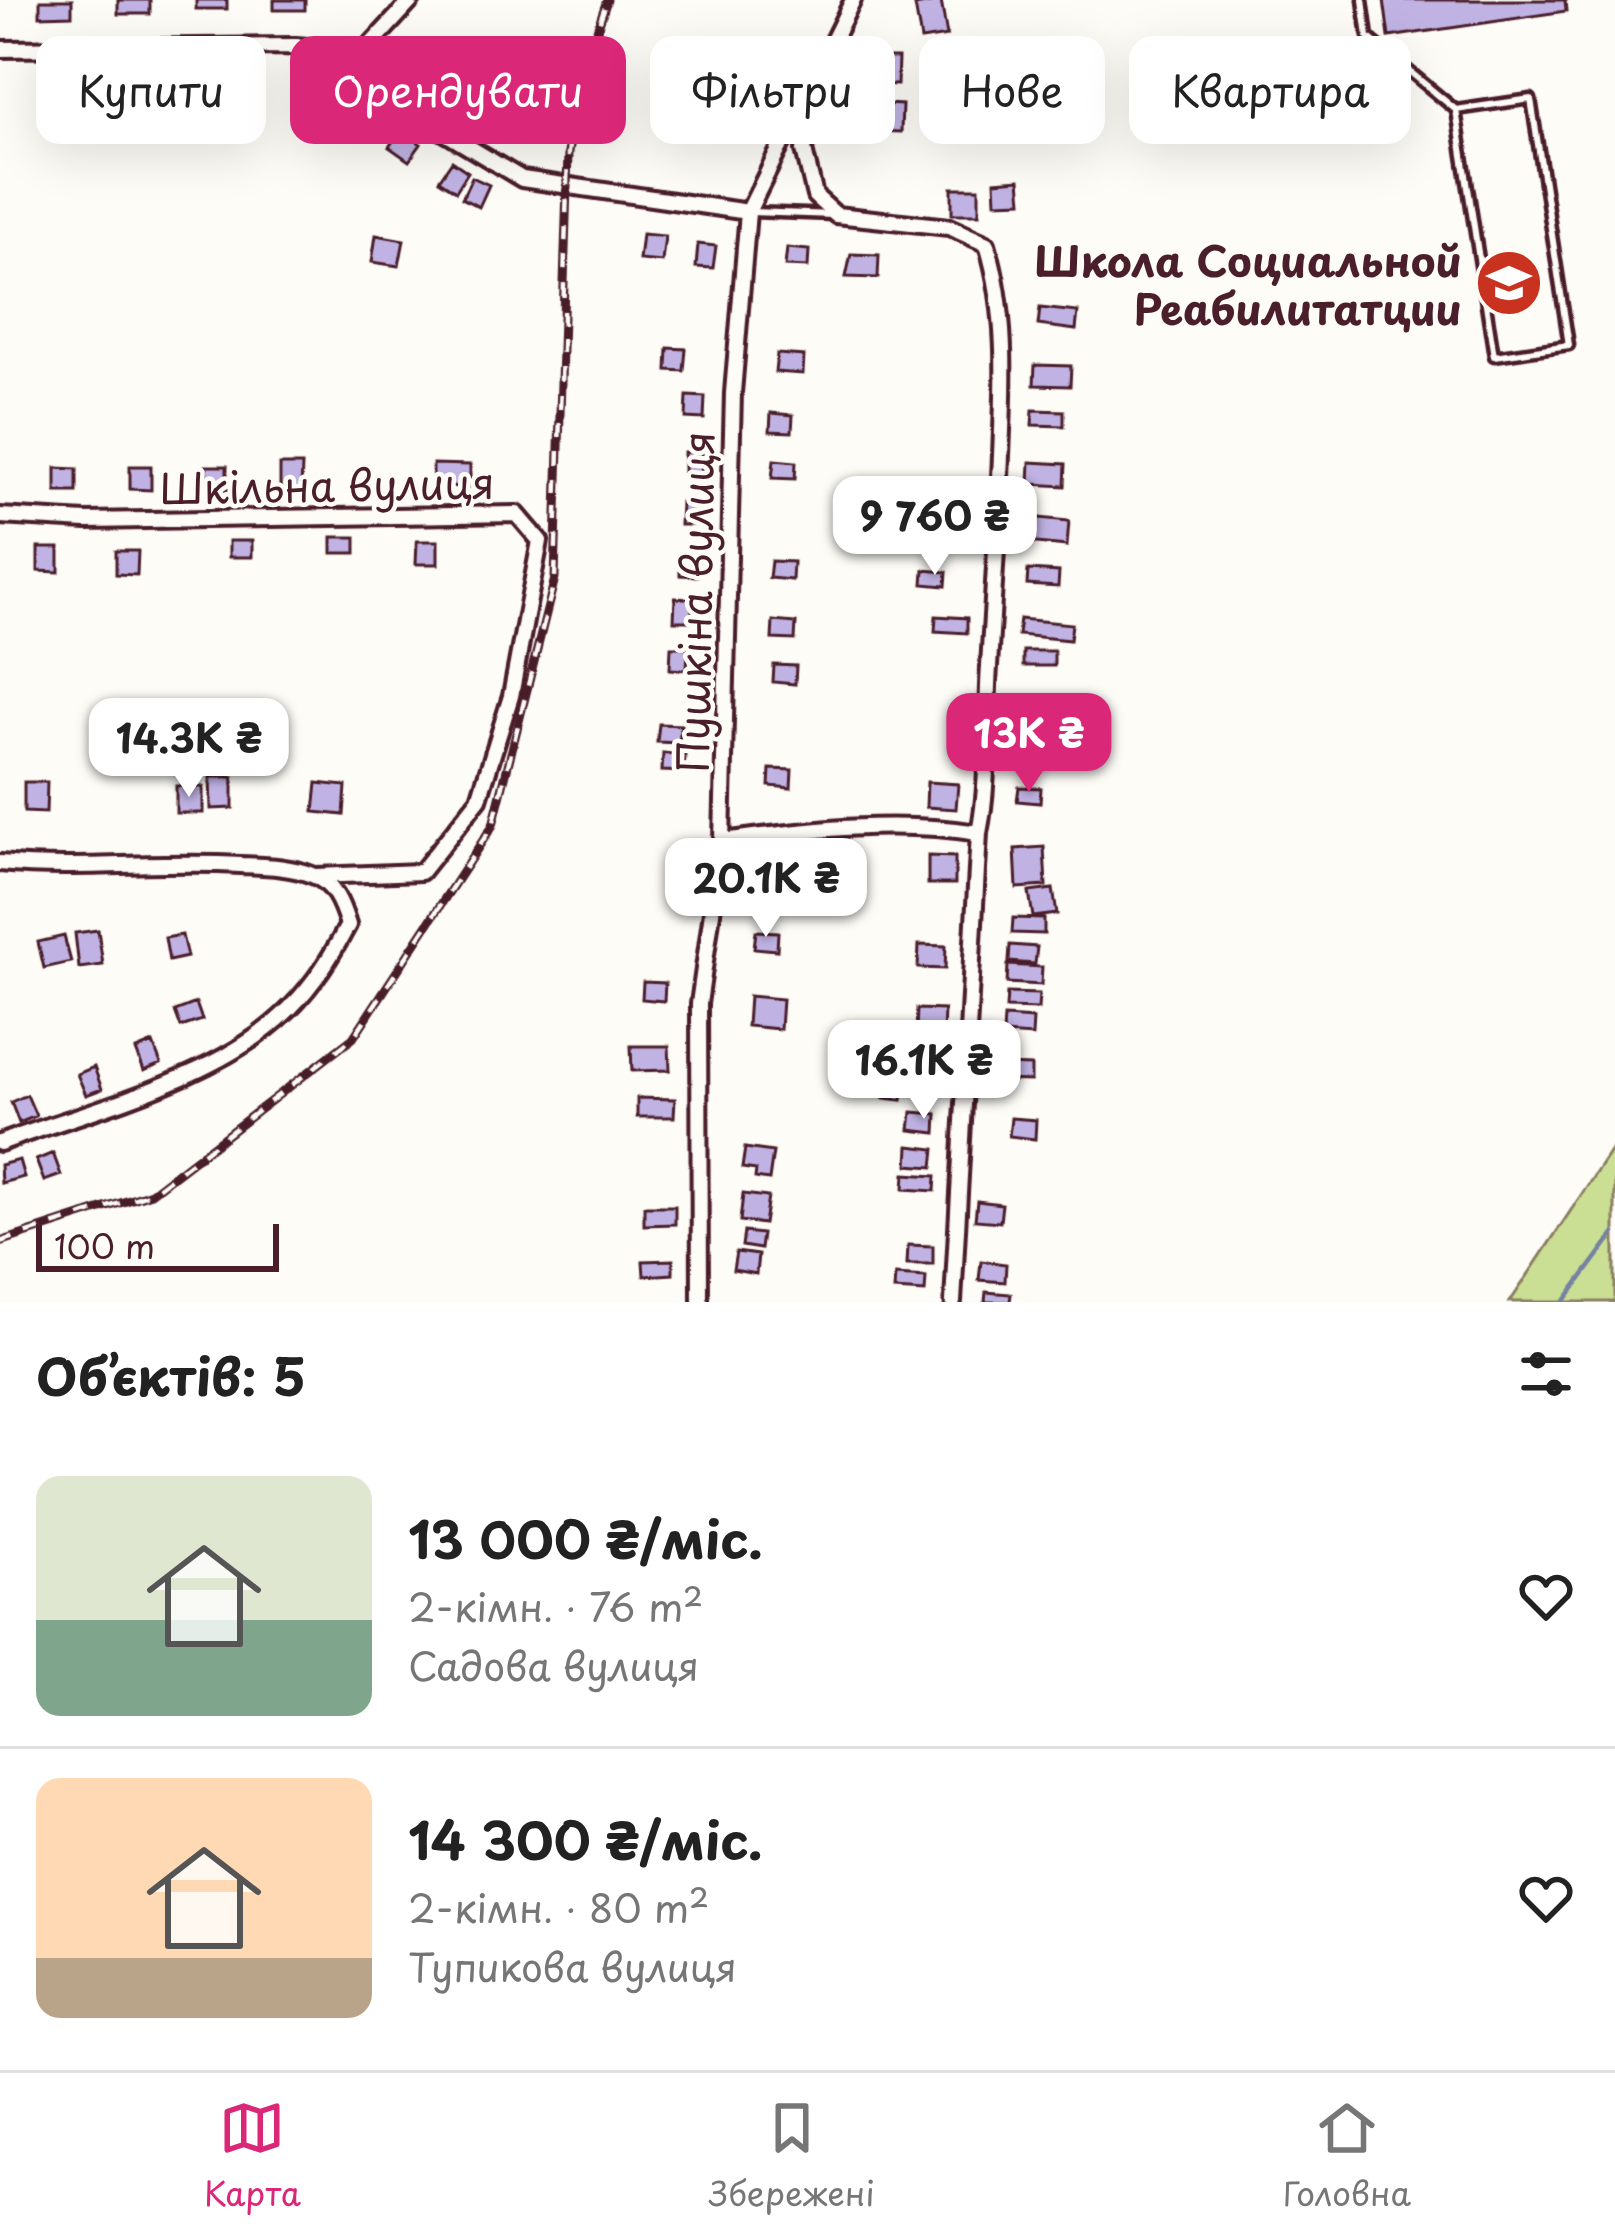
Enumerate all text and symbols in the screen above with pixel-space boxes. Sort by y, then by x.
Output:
chip: Купити [36,36,266,144]
chip: Орендувати [290,36,626,144]
chip: Фільтри [650,36,895,144]
chip: Нове [919,36,1105,144]
chip: Квартира [1129,36,1411,144]
place label: Школа Социальной Реабилитатции [1034,228,1462,339]
school or university icon: Школа Социальной Реабилитатции [1474,248,1544,318]
street label: Пушкіна вулиця [660,431,728,773]
street label: Шкільна вулиця [159,450,495,518]
pin: 9 760 ₴ [824,476,1046,578]
text: 9 760 ₴ [860,485,1010,544]
pin: 13K ₴ [945,693,1113,795]
pin: 14.3K ₴ [78,698,300,800]
text: 13K ₴ [973,702,1085,761]
text: 14.3K ₴ [116,707,262,766]
pin: 20.1K ₴ [655,838,877,940]
text: 20.1K ₴ [692,847,840,906]
pin: 16.1K ₴ [813,1020,1035,1122]
text: 16.1K ₴ [855,1029,993,1088]
scale bar [36,1218,279,1271]
text: 100 m [54,1220,155,1270]
text: Об’єктів: 5 [36,1336,306,1413]
icon: filters [1513,1341,1579,1407]
text: 13 000 ₴/міс. [408,1499,763,1576]
icon: home [132,1524,276,1668]
icon: heart [1513,1563,1579,1629]
text: 2-кімн. · 76 m² [408,1576,703,1635]
text: Садова вулиця [408,1635,699,1694]
text: 14 300 ₴/міс. [408,1800,763,1877]
icon: home [132,1826,276,1970]
icon: heart [1513,1865,1579,1931]
text: 2-кімн. · 80 m² [408,1877,709,1936]
text: Тупикова вулиця [408,1936,737,1995]
tab: Карта [204,2095,301,2217]
tab: Збережені [709,2095,875,2217]
tab: Головна [1283,2095,1411,2217]

